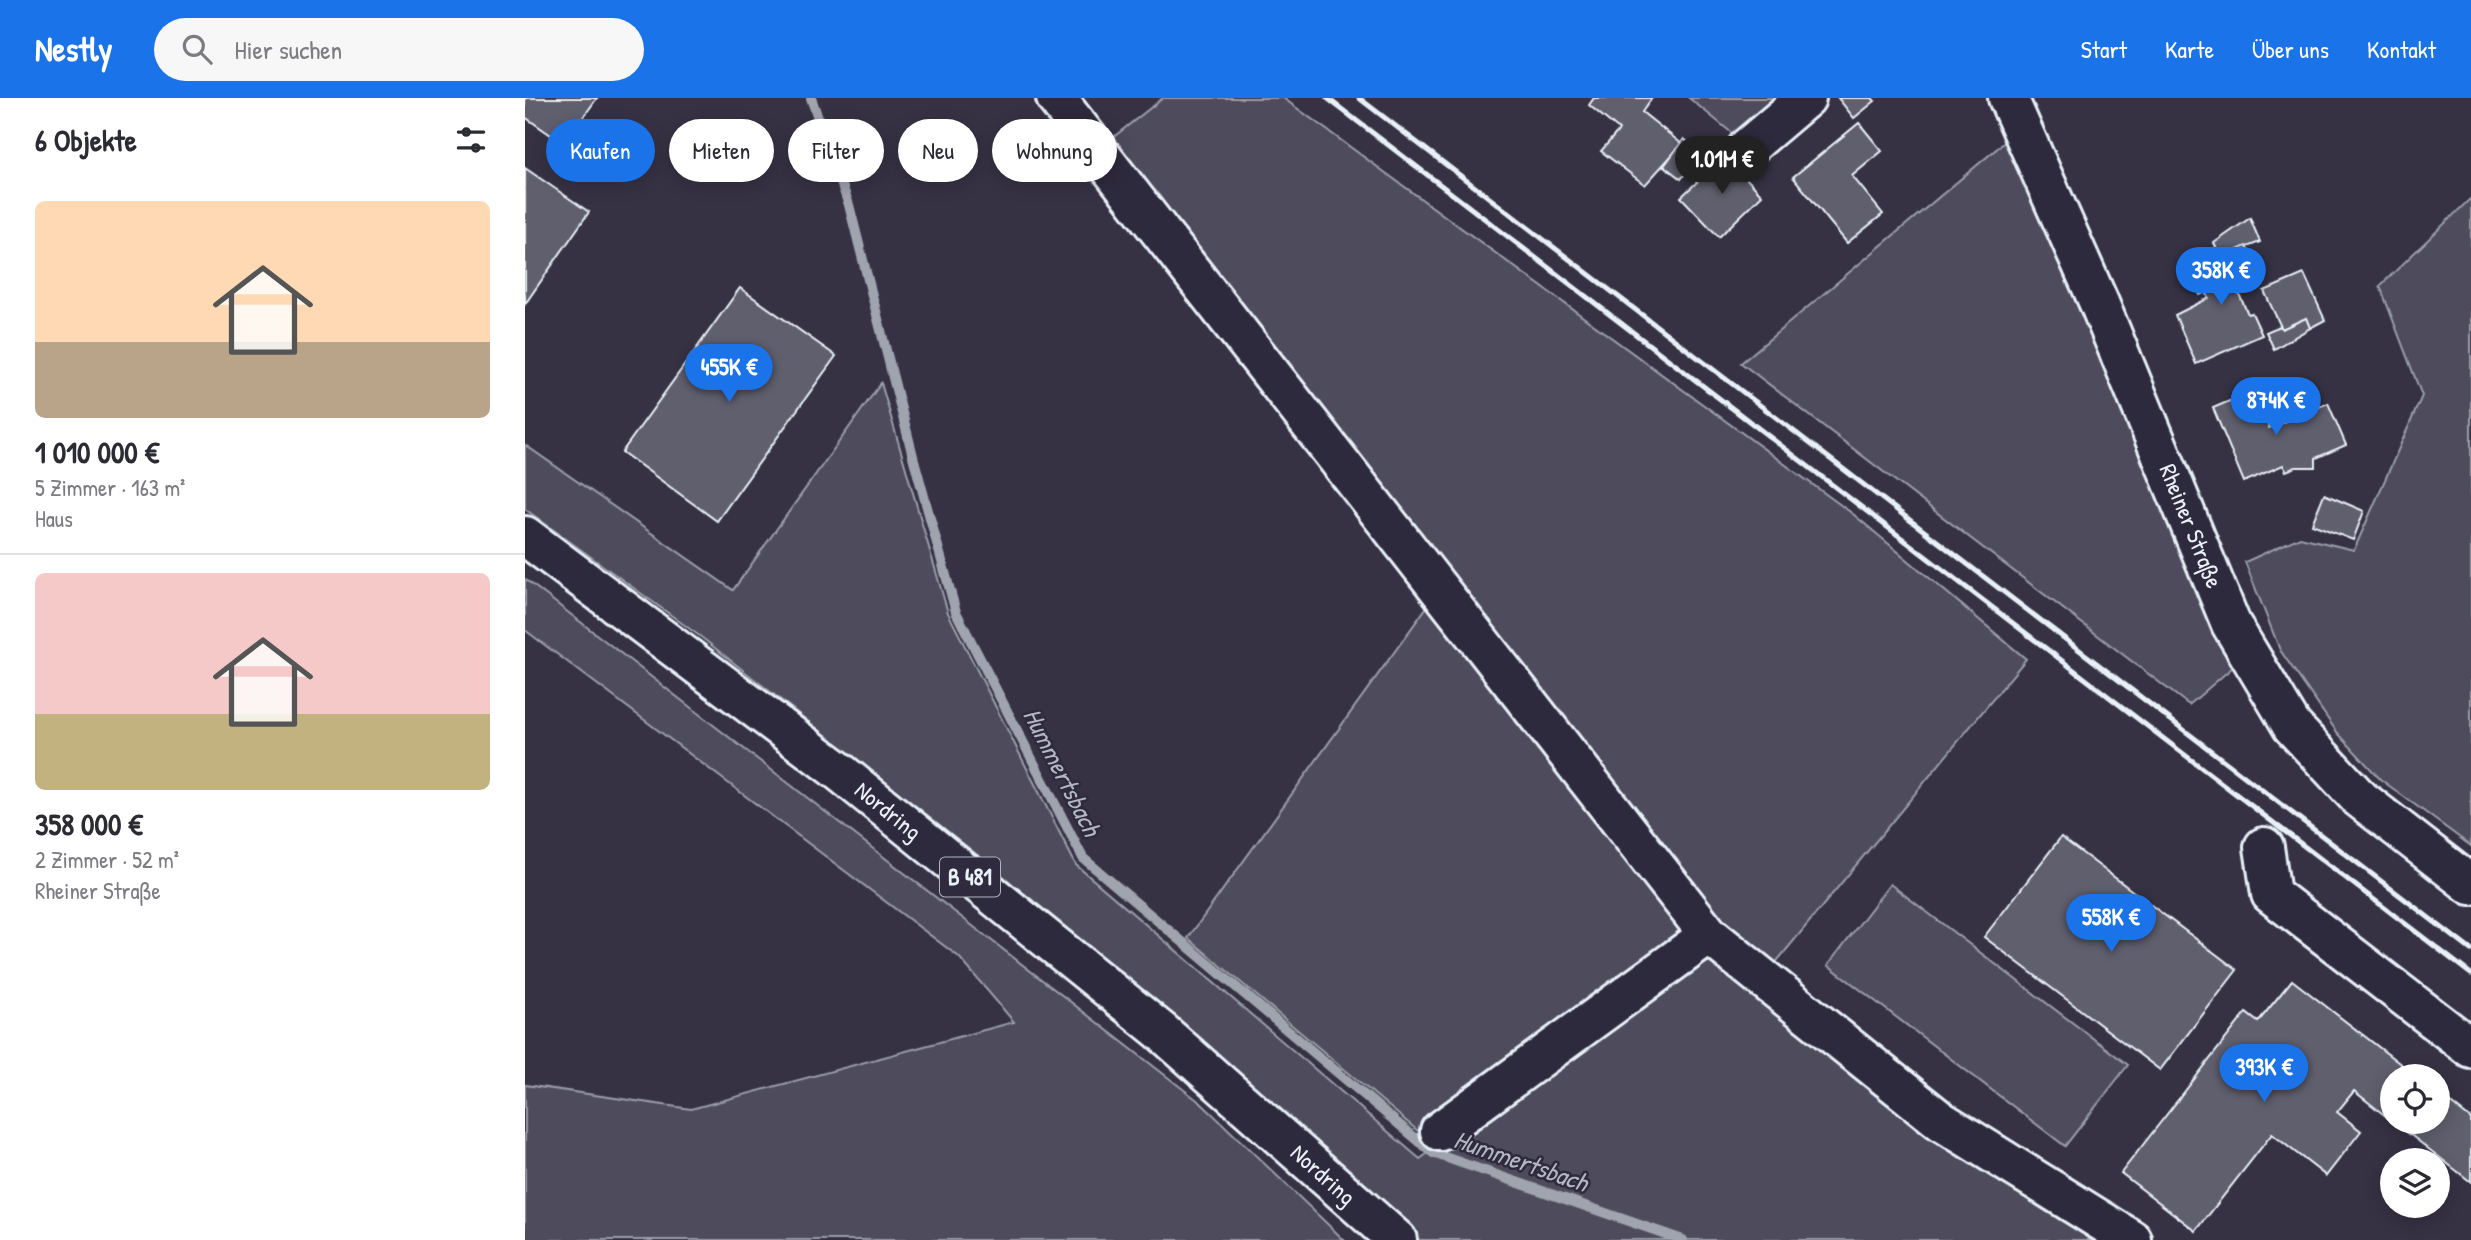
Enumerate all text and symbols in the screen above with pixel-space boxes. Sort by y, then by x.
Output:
search box [154,18,644,81]
text: Nestly [35,27,112,71]
icon: search [178,30,216,68]
text: Hier suchen [234,32,342,67]
text: Start [2081,33,2127,65]
text: Karte [2165,33,2214,65]
text: Über uns [2252,33,2329,65]
text: Kontakt [2367,33,2436,65]
chip: Kaufen [546,119,655,182]
chip: Mieten [669,119,774,182]
chip: Filter [788,119,884,182]
chip: Neu [898,119,978,182]
chip: Wohnung [992,119,1117,182]
text: 6 Objekte [35,120,137,160]
icon: filters [452,121,490,159]
pin: 1.01M € [1657,136,1787,196]
text: 1.01M € [1691,143,1753,174]
icon: home [200,247,326,373]
pin: 358K € [2164,248,2278,307]
text: 358K € [2192,254,2250,285]
pin: 455K € [672,344,786,404]
text: 455K € [701,351,757,382]
pin: 874K € [2219,378,2333,437]
text: 874K € [2247,384,2305,415]
text: 1 010 000 € [35,432,159,472]
street label: Rheiner Straße [2153,459,2232,593]
text: 5 Zimmer · 163 m² [35,472,185,503]
text: Haus [35,503,73,534]
icon: home [200,619,326,745]
water label: Hummertsbach [1015,702,1111,844]
street label: Nordring [849,774,929,847]
text: 358 000 € [35,804,143,844]
text: 2 Zimmer · 52 m² [35,844,179,875]
road number: B 481 [940,858,1000,897]
text: Rheiner Straße [35,875,161,906]
pin: 558K € [2054,894,2168,954]
text: 558K € [2082,901,2140,932]
pin: 393K € [2207,1044,2321,1104]
text: 393K € [2235,1051,2293,1082]
map controls [2380,1064,2450,1218]
button: locate [2380,1064,2450,1134]
water label: Hummertsbach [1450,1121,1595,1200]
street label: Nordring [1284,1137,1363,1212]
button: layers [2380,1148,2450,1218]

